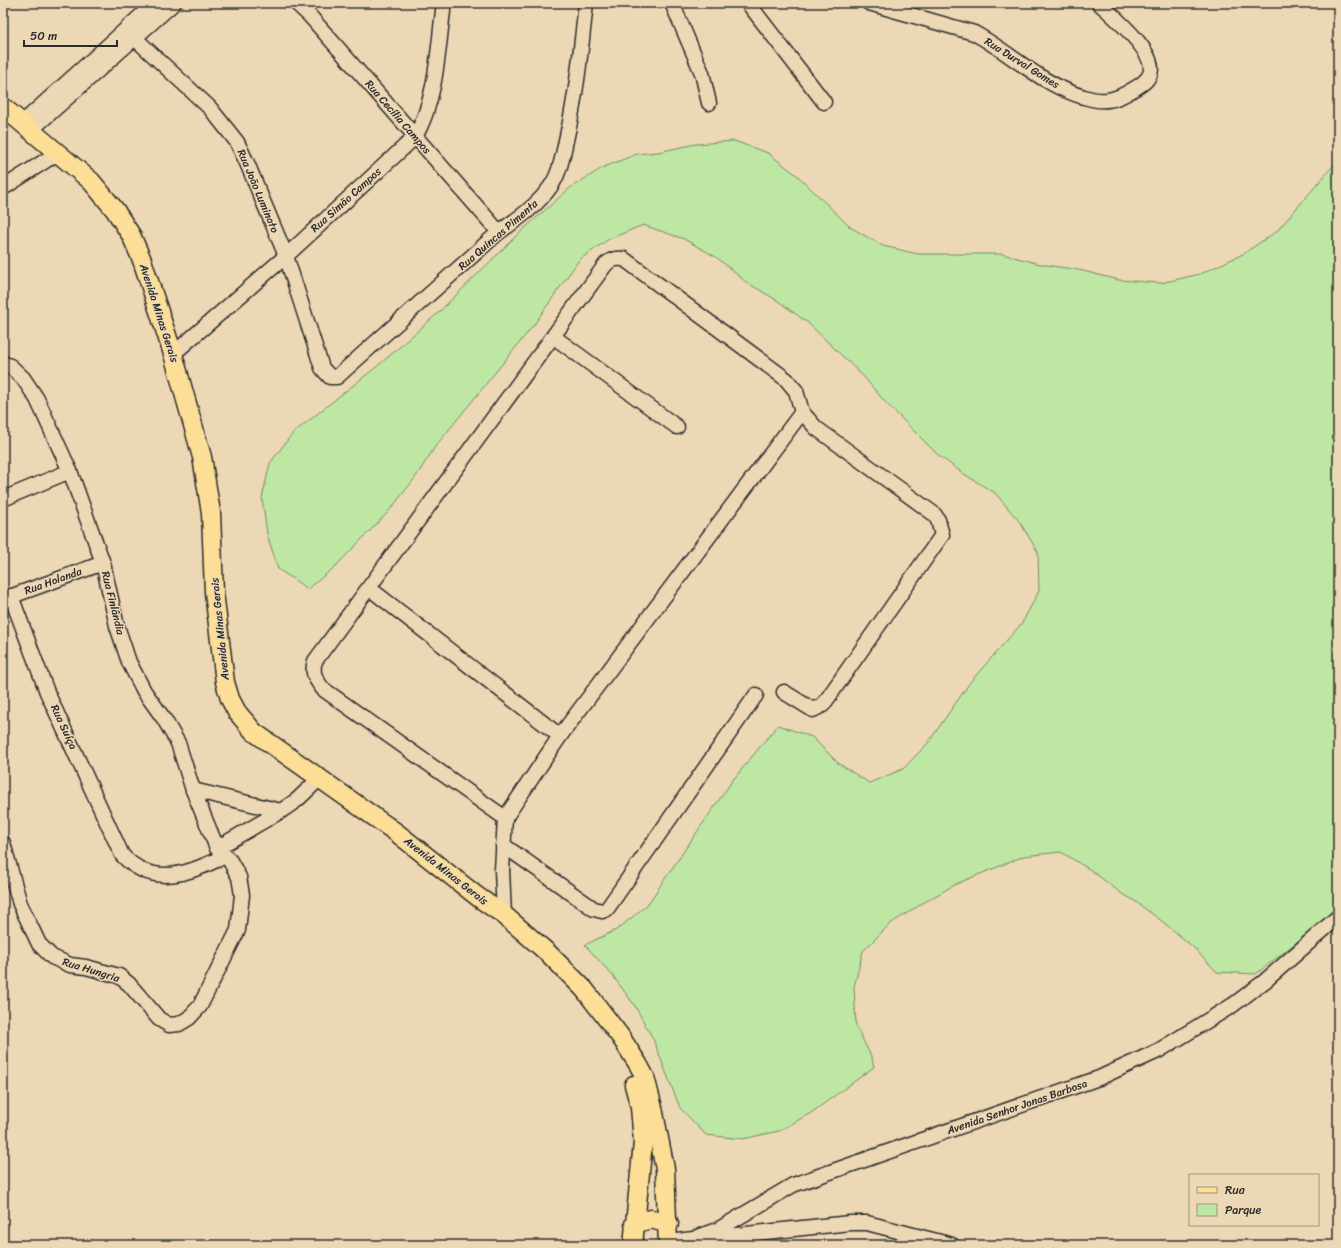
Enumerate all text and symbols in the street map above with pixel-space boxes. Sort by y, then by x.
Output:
scale bar [24,22,117,48]
text: 50 m [30,25,57,47]
street label: Rua Durval Gomes [981,32,1064,94]
street label: Rua Cecília Campos [360,75,436,159]
street label: Rua João Luminato [232,146,284,236]
street label: Rua Simão Campos [306,162,387,237]
street label: Rua Quincas Pimenta [454,194,543,275]
street label: Avenida Minas Gerais [134,260,184,366]
street label: Rua Holanda [22,562,85,600]
street label: Rua Finlândia [96,569,130,637]
street label: Avenida Minas Gerais [205,576,235,682]
street label: Rua Suíça [45,701,83,753]
street label: Avenida Minas Gerais [399,831,493,911]
street label: Rua Hungria [60,952,123,988]
street label: Avenida Senhor Jonas Barbosa [943,1074,1090,1140]
legend [1189,1174,1319,1226]
text: Rua [1225,1179,1246,1201]
text: Parque [1225,1199,1262,1221]

